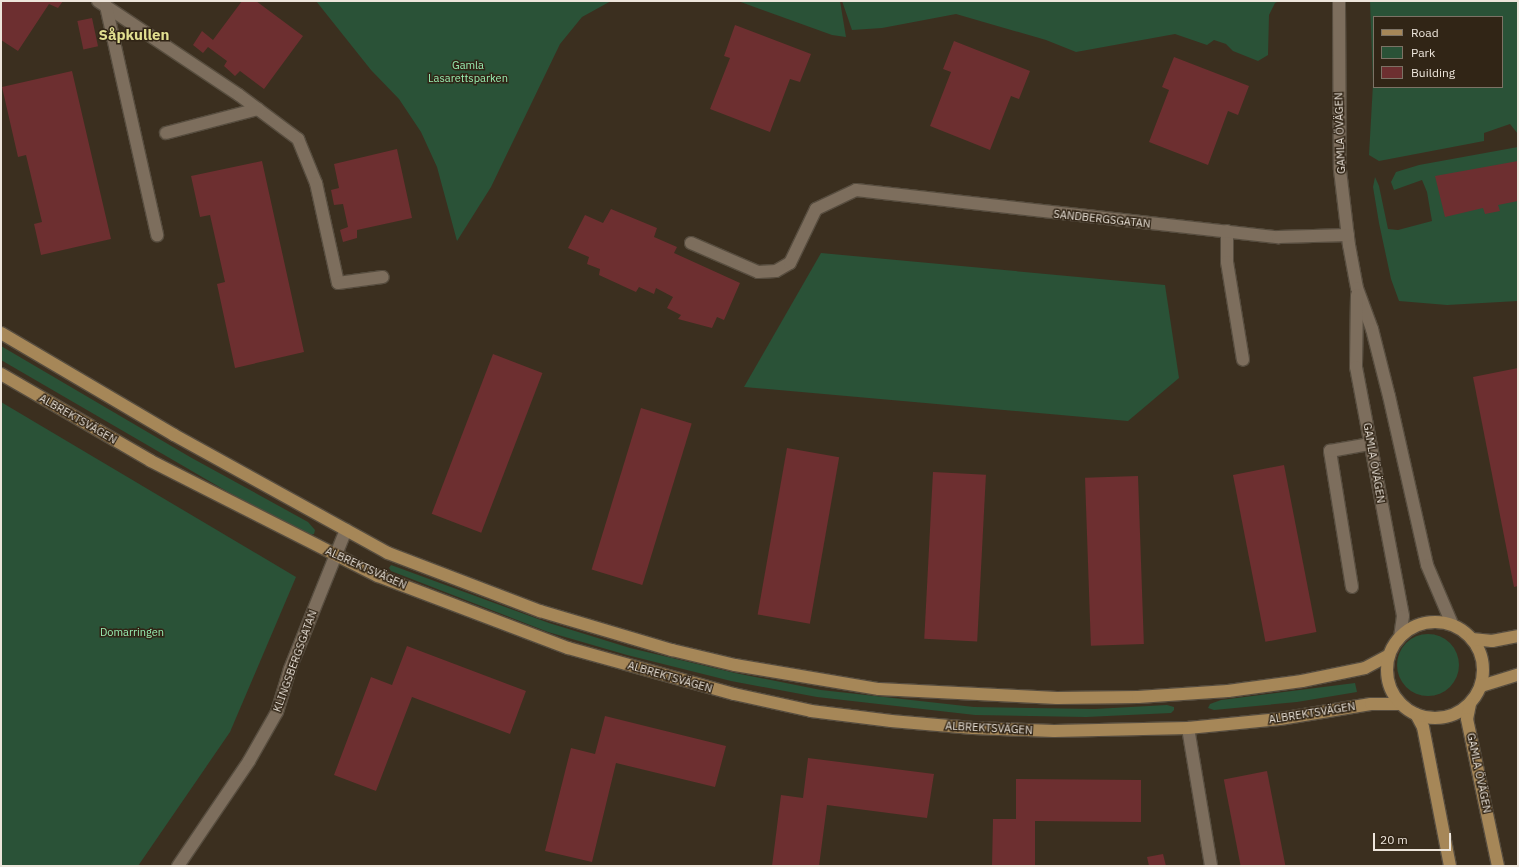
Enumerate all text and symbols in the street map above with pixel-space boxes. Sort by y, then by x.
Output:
legend [1373,16,1503,88]
text: Road [1411,25,1439,40]
district label: Såpkullen [99,26,169,44]
text: Park [1411,45,1435,60]
park label: Gamla Lasarettsparken [428,59,508,85]
text: Building [1411,65,1455,80]
street label: GAMLA ÖVÄGEN [1332,92,1348,174]
street label: SANDBERGSGATAN [1053,207,1151,231]
street label: ALBREKTSVÄGEN [37,391,119,447]
street label: GAMLA ÖVÄGEN [1360,422,1388,504]
street label: ALBREKTSVÄGEN [323,544,409,592]
street label: KLINGSBERGSGATAN [270,608,320,714]
park label: Domarringen [100,625,164,639]
street label: ALBREKTSVÄGEN [626,659,714,695]
street label: ALBREKTSVÄGEN [1268,700,1356,726]
street label: ALBREKTSVÄGEN [945,719,1033,737]
street label: GAMLA ÖVÄGEN [1464,732,1494,814]
scale bar [1375,825,1453,851]
text: 20 m [1380,832,1408,847]

